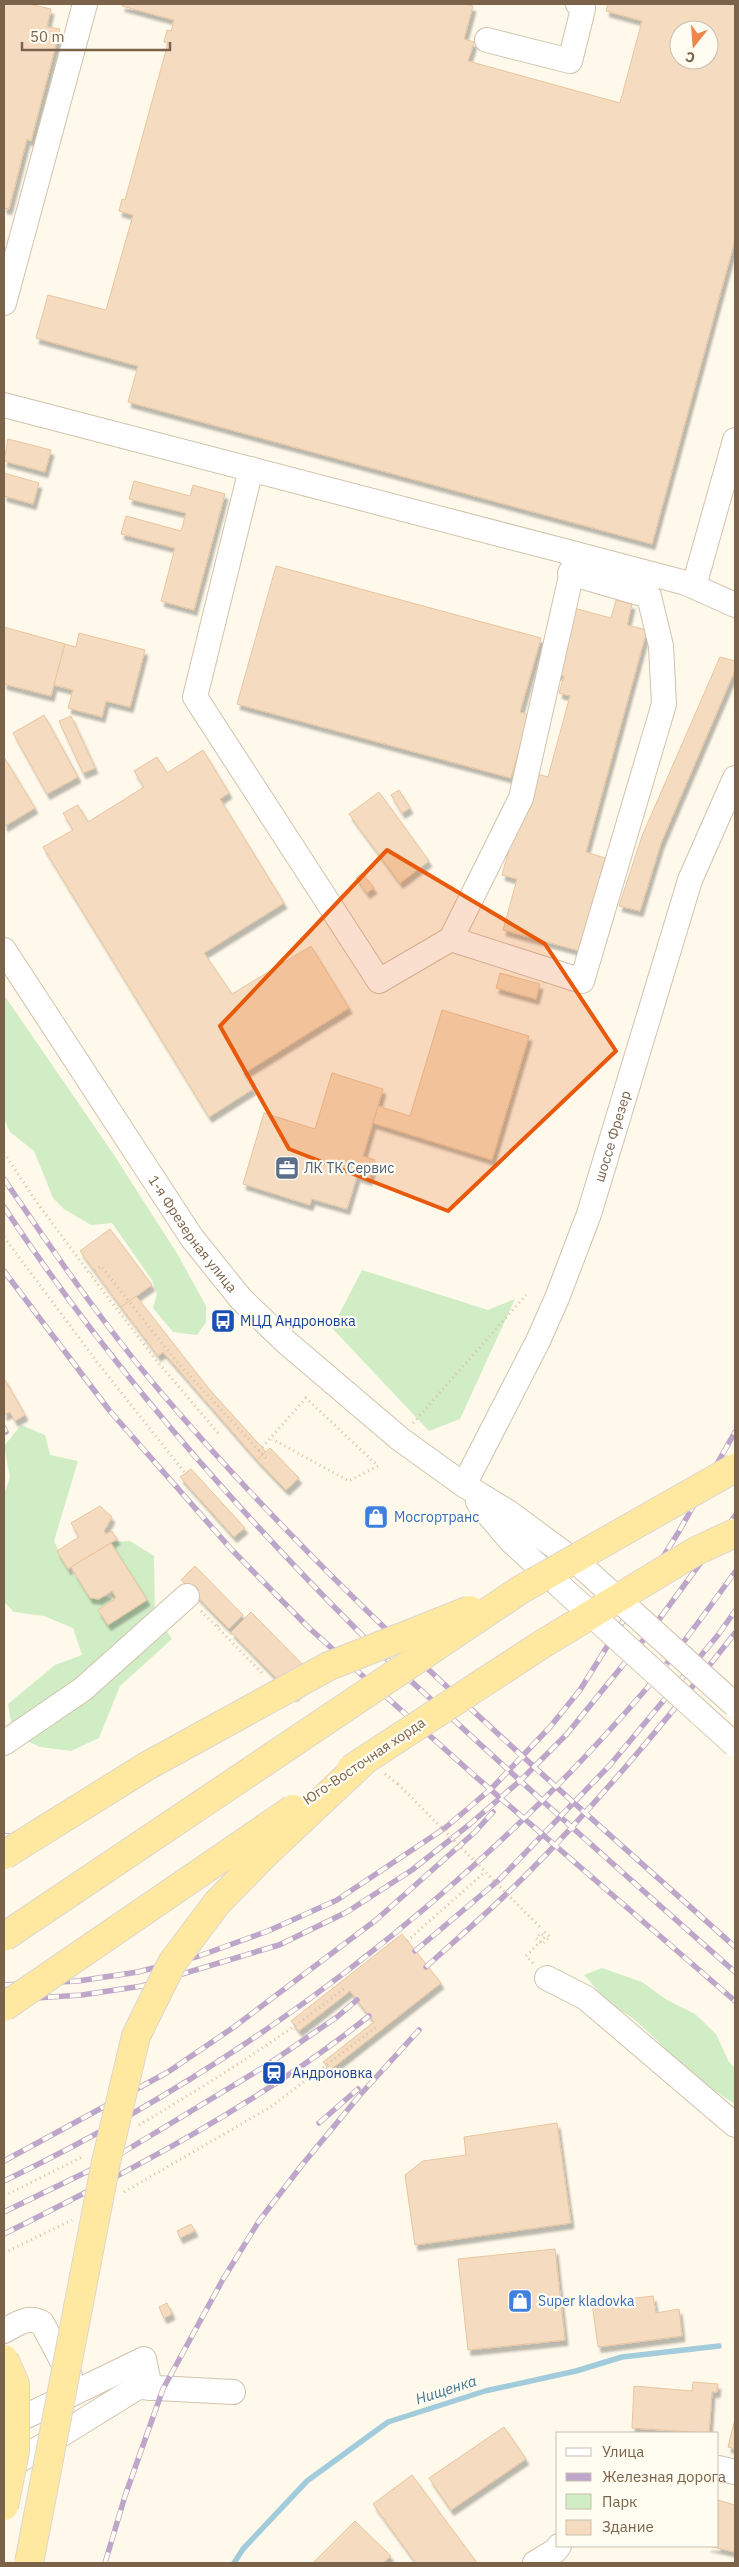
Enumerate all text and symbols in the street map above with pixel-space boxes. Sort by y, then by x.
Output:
scale bar [22,20,170,52]
north arrow [669,20,719,70]
text: 50 m [30,27,65,46]
text: С [683,47,697,67]
street label: шоссе Фрезер [590,1088,635,1184]
office icon: ЛК ТК Сервис [274,1155,300,1181]
place label: ЛК ТК Сервис [304,1159,394,1177]
street label: 1-я Фрезерная улица [144,1172,242,1297]
bus stop icon: МЦД Андроновка [210,1308,236,1334]
place label: МЦД Андроновка [240,1312,356,1330]
shop icon: Мосгортранс [363,1504,389,1530]
place label: Мосгортранс [394,1508,479,1526]
street label: Юго-Восточная хорда [299,1713,429,1809]
station icon: Андроновка [261,2060,287,2086]
place label: Андроновка [292,2064,373,2082]
shop icon: Super kladovka [507,2288,533,2314]
place label: Super kladovka [538,2292,635,2310]
water label: Нищенка [413,2371,479,2408]
legend [556,2432,719,2547]
text: Улица [602,2442,644,2461]
text: Железная дорога [602,2467,726,2486]
text: Парк [602,2492,637,2511]
text: Здание [602,2517,654,2536]

